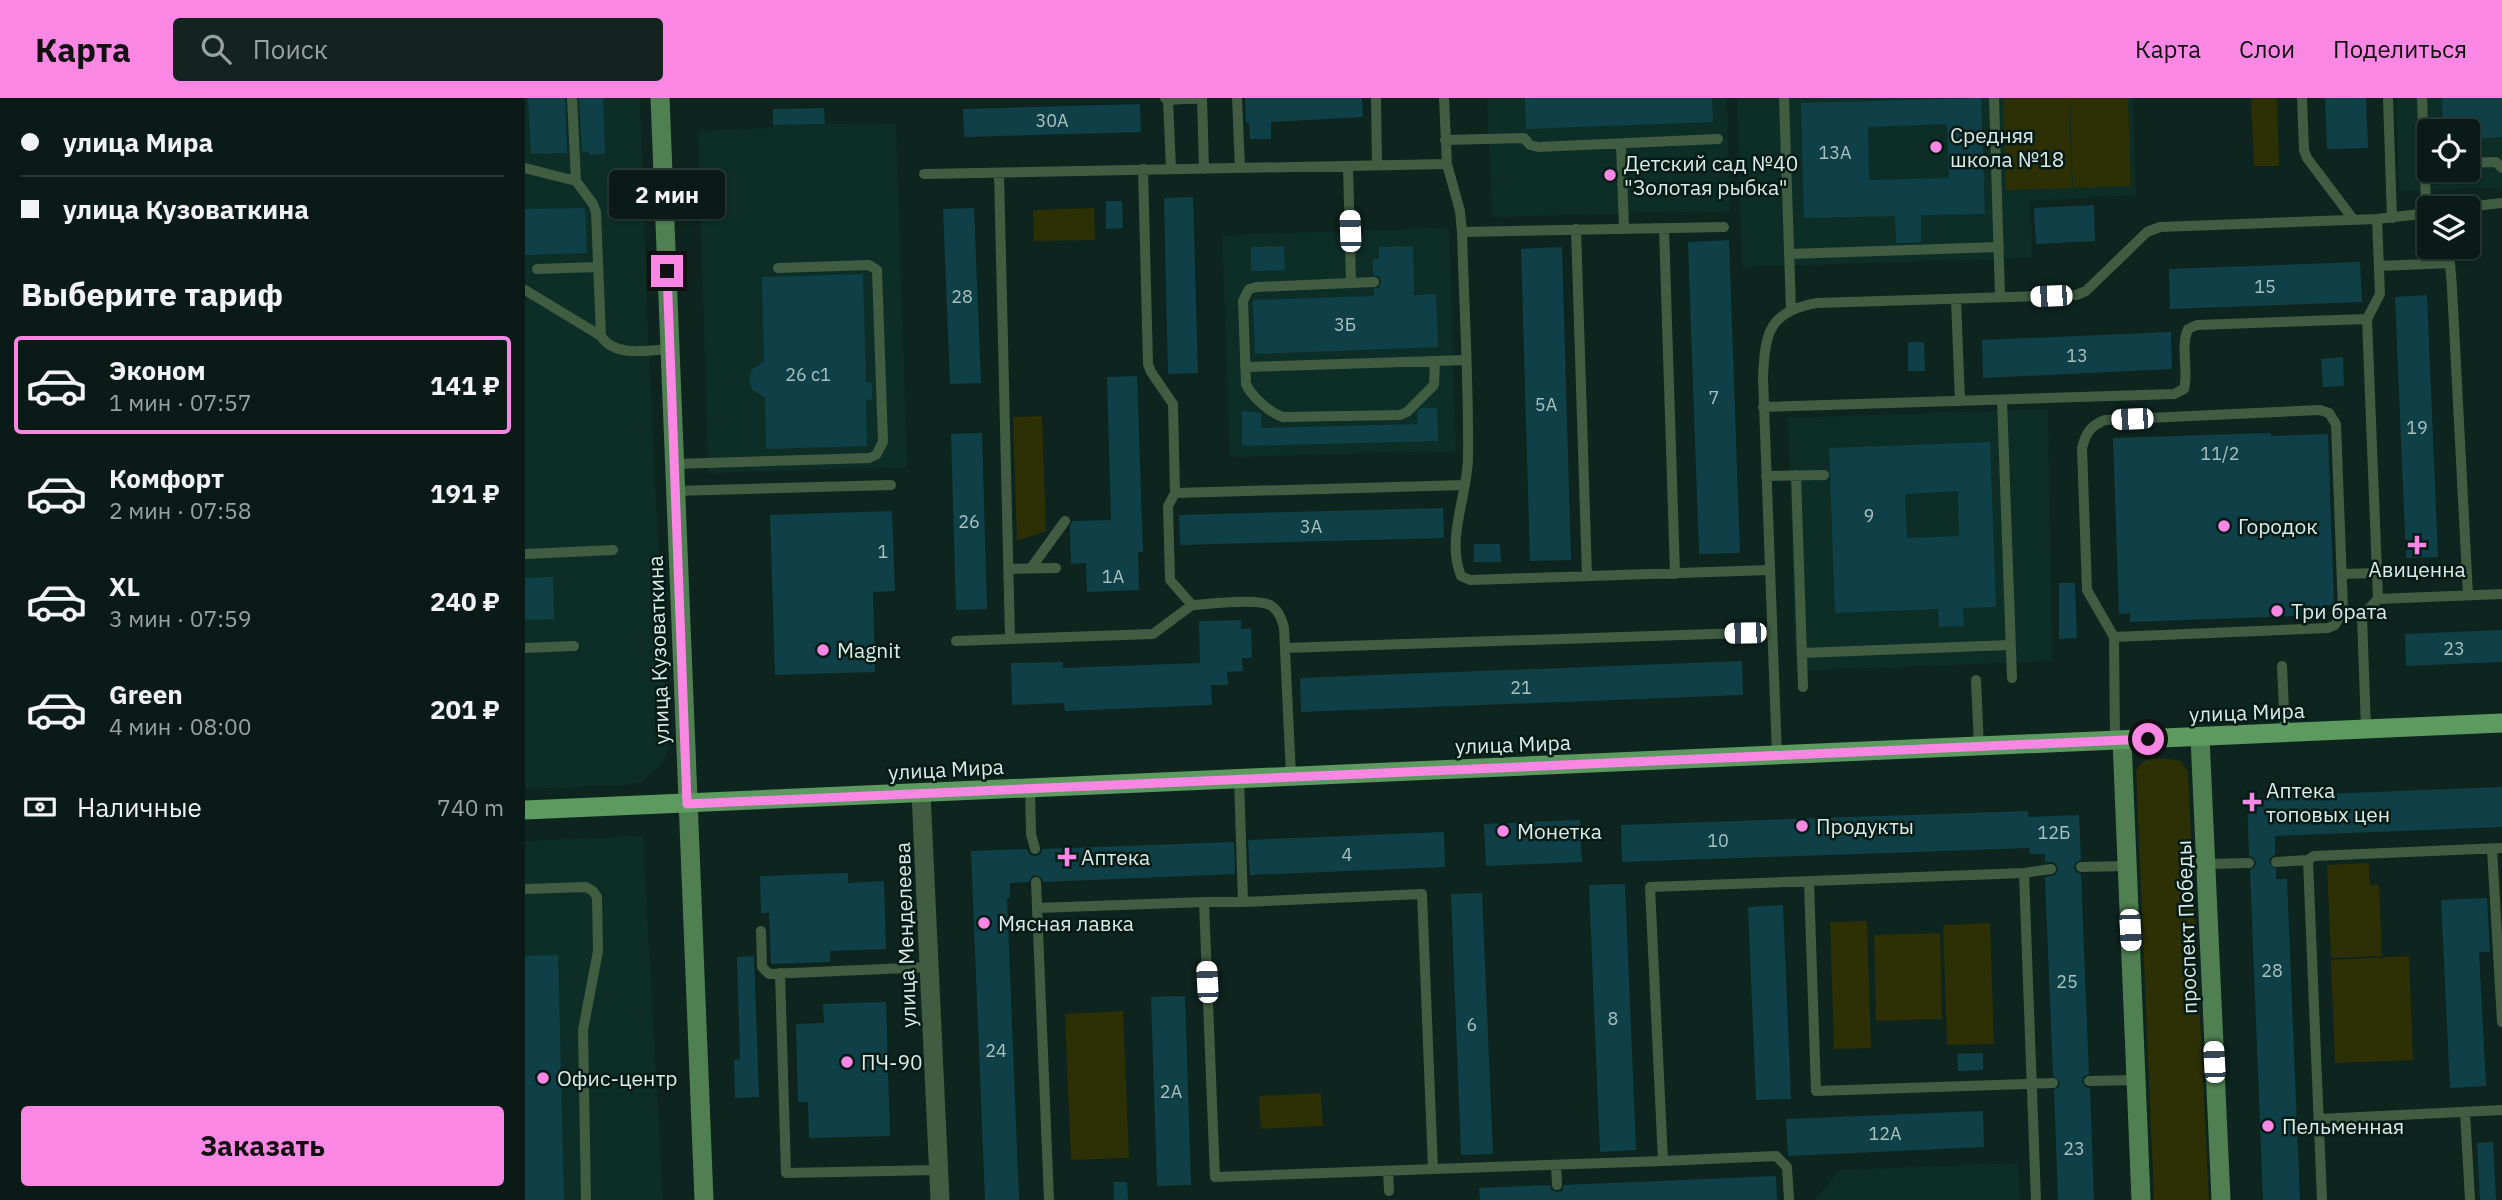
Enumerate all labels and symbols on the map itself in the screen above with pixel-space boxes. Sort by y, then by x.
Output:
house number: 30А [1035,109,1069,132]
place label: Средняя школа №18 [1950,121,2064,173]
marker: Средняя школа №18 [1928,139,1944,155]
house number: 13А [1818,141,1852,164]
place label: Детский сад №40 "Золотая рыбка" [1624,149,1798,201]
marker: Детский сад №40 "Золотая рыбка" [1602,167,1618,183]
callout: 2 мин [609,170,725,218]
car [1339,210,1362,252]
route end [651,255,683,287]
house number: 15 [2254,275,2276,298]
house number: 28 [951,285,973,308]
car [2030,285,2073,307]
house number: 3Б [1334,313,1356,336]
house number: 13 [2066,344,2088,367]
house number: 26 с1 [785,363,831,386]
house number: 7 [1709,386,1719,409]
house number: 5А [1535,393,1558,416]
car [2111,408,2154,430]
house number: 19 [2406,416,2428,439]
house number: 11/2 [2200,442,2240,465]
house number: 9 [1864,504,1874,527]
house number: 26 [958,510,980,533]
place label: Городок [2238,512,2318,540]
house number: 3А [1300,515,1323,538]
marker: Городок [2216,518,2232,534]
marker: Авиценна [2409,537,2425,553]
house number: 1 [878,540,888,563]
street label: улица Кузоваткина [641,555,675,745]
place label: Авиценна [2368,555,2466,583]
house number: 1А [1102,565,1125,588]
place label: Три брата [2291,597,2387,625]
marker: Три брата [2269,603,2285,619]
car [1724,622,1767,644]
place label: Magnit [837,636,901,664]
house number: 23 [2443,637,2465,660]
marker: Magnit [815,642,831,658]
house number: 21 [1510,676,1532,699]
street label: улица Мира [2189,696,2305,728]
route start [2132,723,2164,755]
street label: улица Мира [1455,728,1571,760]
street label: улица Мира [887,752,1005,786]
place label: Аптека топовых цен [2266,776,2390,828]
marker: Аптека топовых цен [2244,794,2260,810]
place label: Продукты [1816,812,1914,840]
place label: Монетка [1517,817,1602,845]
marker: Продукты [1794,818,1810,834]
house number: 12Б [2037,821,2071,844]
marker: Монетка [1495,823,1511,839]
house number: 10 [1707,829,1729,852]
street label: проспект Победы [2169,840,2203,1014]
street label: улица Менделеева [888,842,922,1028]
place label: Аптека [1081,843,1150,871]
house number: 4 [1342,843,1353,866]
marker: Аптека [1059,849,1075,865]
car [2119,908,2142,952]
place label: Мясная лавка [998,909,1134,937]
marker: Мясная лавка [976,915,992,931]
house number: 28 [2261,959,2283,982]
car [1196,960,1219,1004]
house number: 25 [2056,970,2078,993]
house number: 8 [1608,1007,1618,1030]
house number: 6 [1467,1013,1477,1036]
house number: 24 [985,1039,1007,1062]
car [2203,1040,2226,1084]
place label: ПЧ-90 [861,1048,923,1076]
marker: ПЧ-90 [839,1054,855,1070]
place label: Офис-центр [557,1064,677,1092]
marker: Офис-центр [535,1070,551,1086]
house number: 2А [1160,1080,1183,1103]
place label: Пельменная [2282,1112,2404,1140]
marker: Пельменная [2260,1118,2276,1134]
house number: 12А [1868,1122,1902,1145]
house number: 23 [2063,1137,2085,1160]

